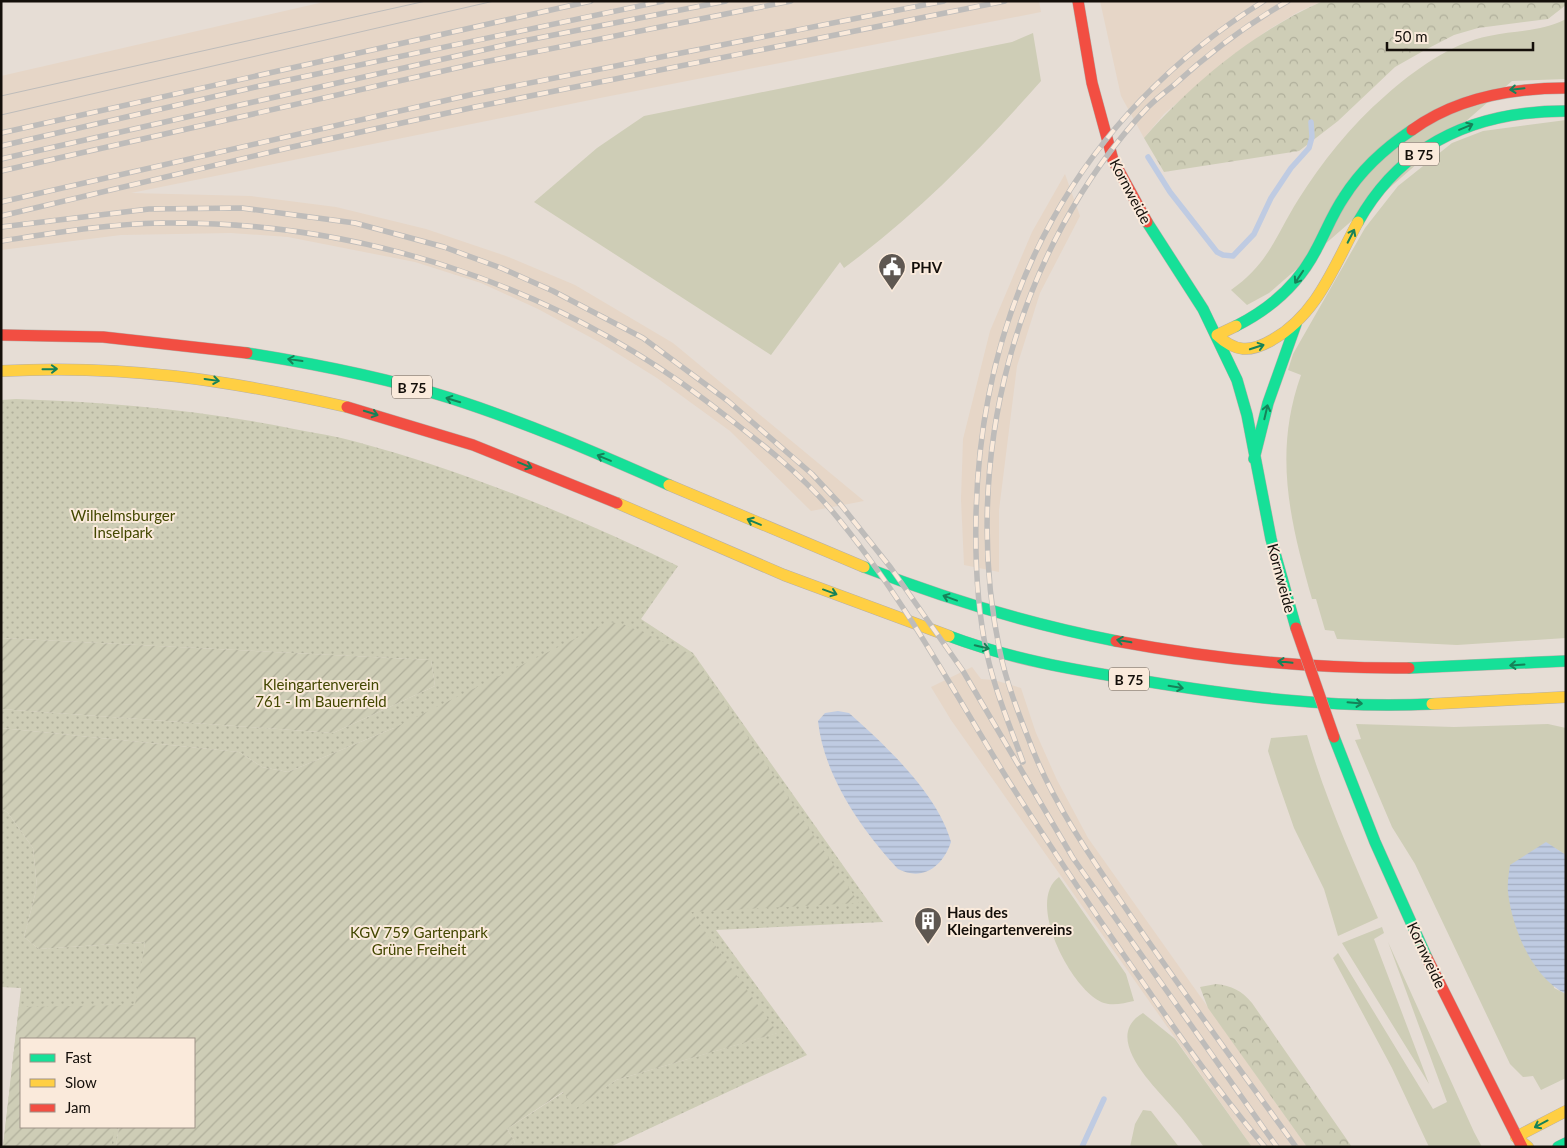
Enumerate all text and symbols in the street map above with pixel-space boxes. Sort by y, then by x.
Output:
scale bar [1387,20,1533,52]
text: 50 m [1394,27,1428,45]
one-way arrow [1509,84,1525,94]
one-way arrow [1458,122,1473,132]
road number: B 75 [1399,142,1439,166]
street label: Kornweide [1106,155,1156,227]
one-way arrow [1346,229,1356,244]
public building icon: PHV [877,252,907,291]
place label: PHV [911,258,943,276]
one-way arrow [1294,270,1304,284]
one-way arrow [1248,342,1264,351]
one-way arrow [287,355,303,365]
one-way arrow [42,364,58,374]
one-way arrow [203,376,219,386]
road number: B 75 [392,376,432,398]
one-way arrow [445,394,461,404]
one-way arrow [1262,405,1271,421]
one-way arrow [362,409,378,419]
one-way arrow [597,452,612,462]
one-way arrow [517,461,532,470]
park label: Wilhelmsburger Inselpark [71,506,176,541]
one-way arrow [747,516,762,526]
street label: Kornweide [1264,541,1300,615]
one-way arrow [821,588,837,597]
one-way arrow [943,593,959,602]
one-way arrow [1116,635,1132,645]
one-way arrow [974,643,990,652]
one-way arrow [1277,658,1293,667]
one-way arrow [1509,660,1525,669]
road number: B 75 [1109,668,1149,691]
park label: Kleingartenverein 761 - Im Bauernfeld [255,675,387,710]
one-way arrow [1167,682,1183,692]
one-way arrow [1346,698,1362,708]
place label: Haus des Kleingartenvereins [947,903,1073,938]
building icon: Haus des Kleingartenvereins [913,906,943,945]
street label: Kornweide [1404,919,1450,991]
park label: KGV 759 Gartenpark Grüne Freiheit [350,923,488,958]
legend [20,1038,195,1128]
text: Fast [65,1048,92,1066]
text: Slow [65,1073,97,1091]
text: Jam [65,1098,91,1116]
one-way arrow [1534,1120,1549,1129]

